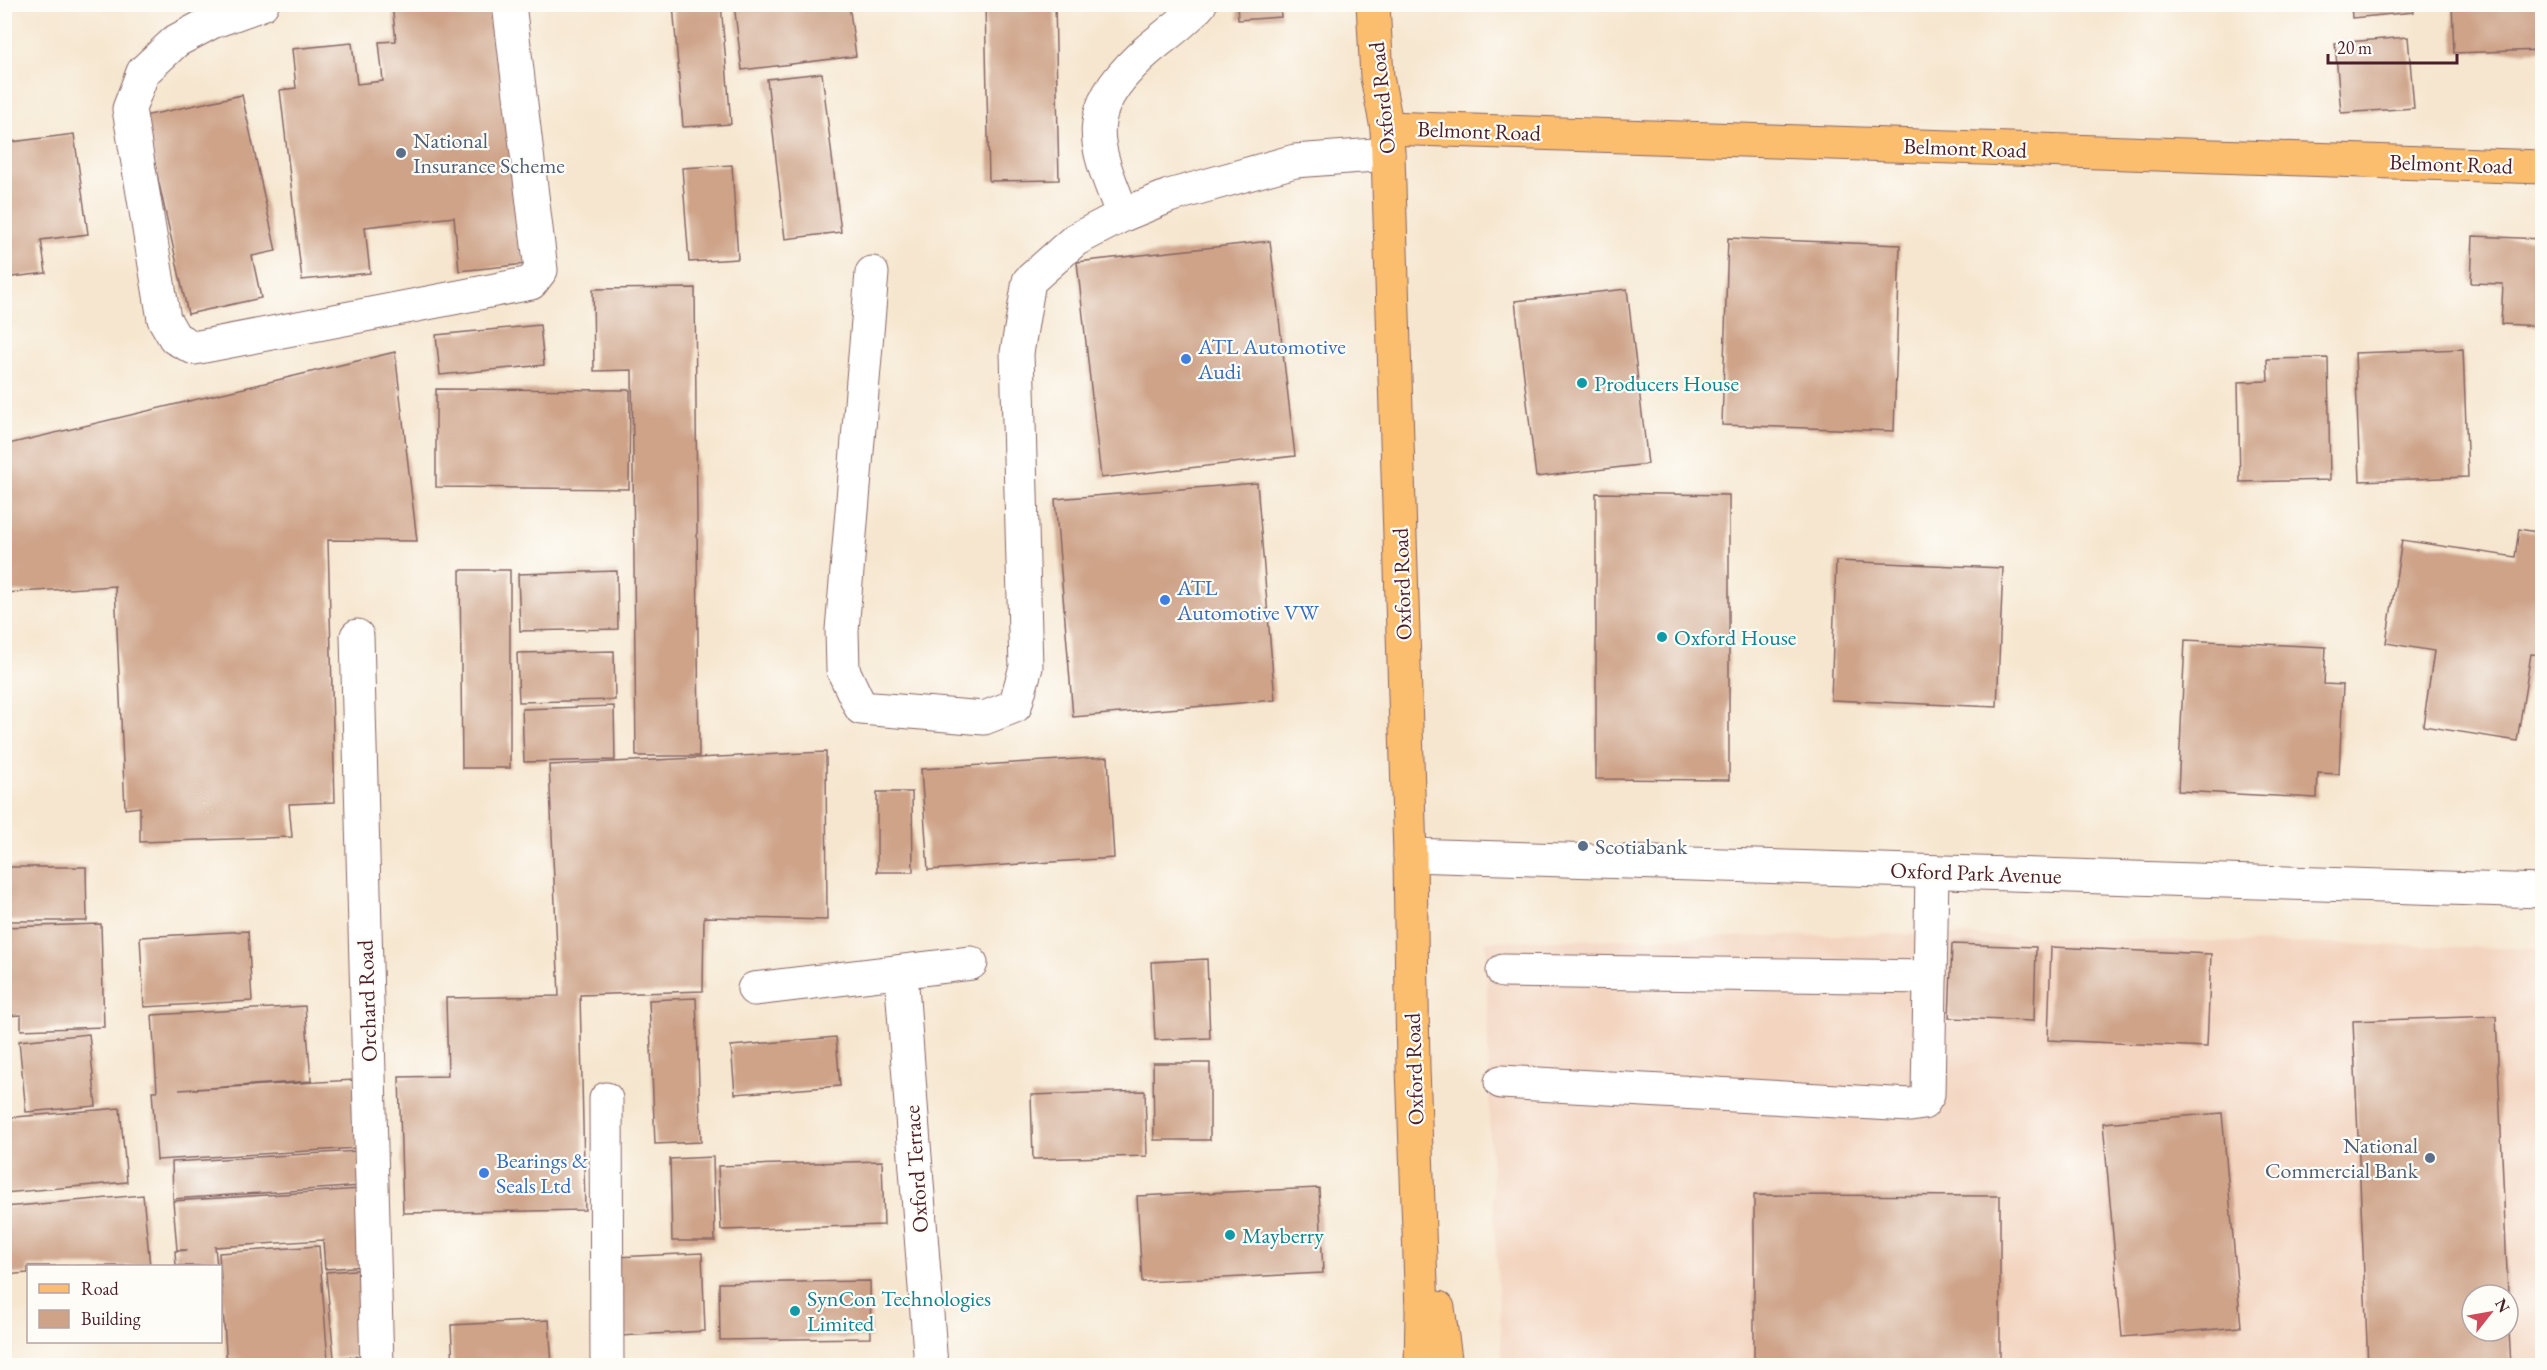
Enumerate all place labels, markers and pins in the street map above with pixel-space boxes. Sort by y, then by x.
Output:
place label: National Insurance Scheme [413,126,565,180]
marker: National Insurance Scheme [394,146,408,160]
place label: ATL Automotive Audi [1197,332,1346,386]
marker: ATL Automotive Audi [1179,352,1193,366]
place label: Producers House [1594,369,1739,398]
marker: Producers House [1575,376,1589,390]
place label: ATL Automotive VW [1176,573,1320,627]
marker: ATL Automotive VW [1158,593,1172,607]
place label: Oxford House [1674,623,1797,652]
marker: Oxford House [1655,630,1669,644]
place label: Scotiabank [1595,832,1688,861]
marker: Scotiabank [1576,839,1590,853]
place label: National Commercial Bank [2265,1131,2419,1185]
place label: Bearings & Seals Ltd [496,1146,589,1200]
marker: National Commercial Bank [2423,1151,2437,1165]
marker: Bearings & Seals Ltd [477,1166,491,1180]
place label: Mayberry [1242,1221,1324,1250]
marker: Mayberry [1223,1228,1237,1242]
place label: SynCon Technologies Limited [807,1284,991,1338]
marker: SynCon Technologies Limited [788,1304,802,1318]

